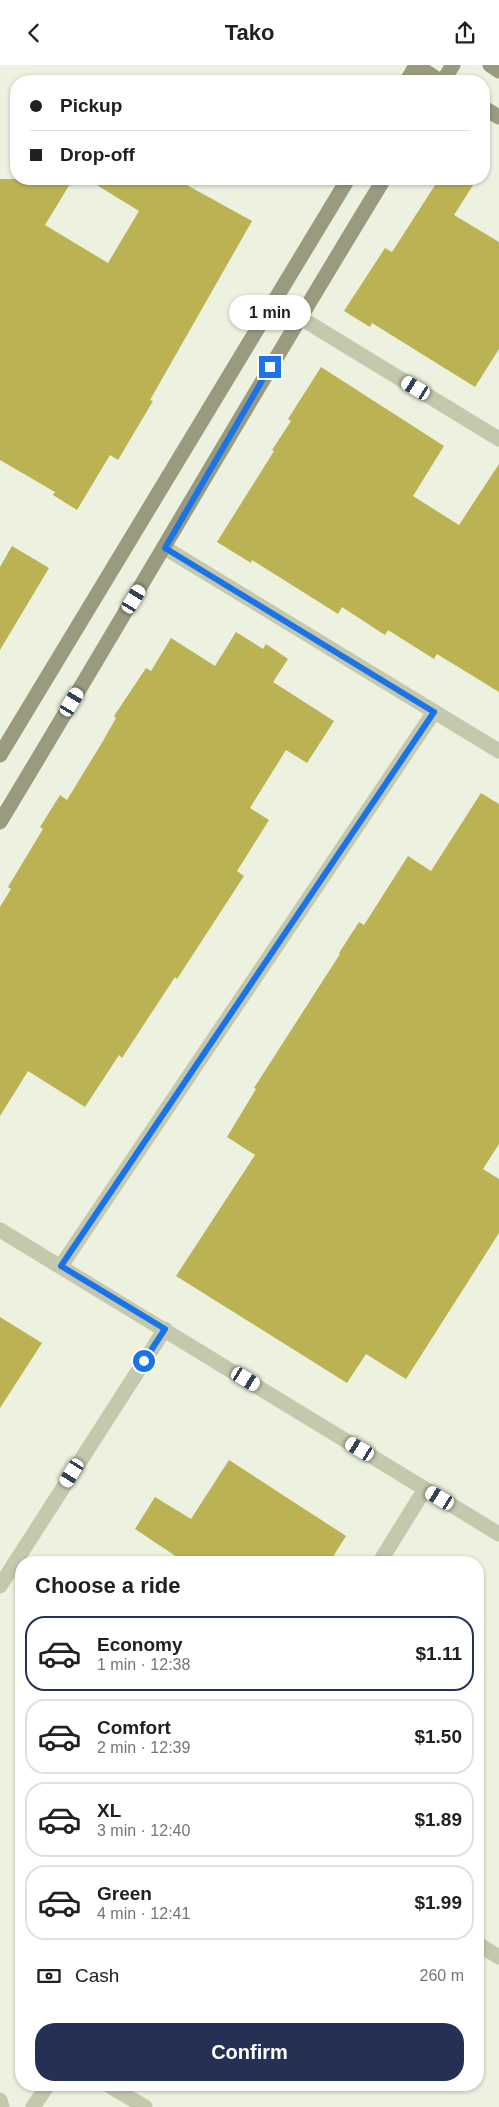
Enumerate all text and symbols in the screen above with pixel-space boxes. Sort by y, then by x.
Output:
icon: back [20,19,48,47]
icon: share [451,19,479,47]
text: Tako [225,20,274,45]
text: Pickup [60,95,122,116]
text: Drop-off [60,144,135,165]
callout: 1 min [229,295,311,329]
text: 1 min [249,304,291,321]
route end [259,356,281,378]
car [399,374,432,402]
car [119,582,148,616]
car [57,685,86,719]
route start [133,1350,155,1372]
car [229,1365,262,1393]
car [343,1435,376,1463]
car [57,1456,86,1490]
car [423,1484,456,1512]
text: Choose a ride [35,1573,180,1598]
icon: car [37,1631,82,1676]
text: Economy [97,1634,183,1655]
text: $1.11 [416,1643,462,1664]
text: 1 min · 12:38 [97,1656,190,1673]
icon: car [37,1714,82,1759]
text: Comfort [97,1717,171,1738]
text: $1.50 [414,1726,462,1747]
text: 2 min · 12:39 [97,1739,190,1756]
icon: car [37,1797,82,1842]
text: XL [97,1800,121,1821]
text: $1.89 [414,1809,462,1830]
text: 3 min · 12:40 [97,1822,190,1839]
icon: car [37,1880,82,1925]
text: Green [97,1883,152,1904]
text: $1.99 [414,1892,462,1913]
text: 4 min · 12:41 [97,1905,190,1922]
icon: cash [35,1962,63,1990]
text: Cash [75,1965,119,1986]
text: 260 m [420,1967,464,1984]
button: Confirm [35,2023,464,2081]

